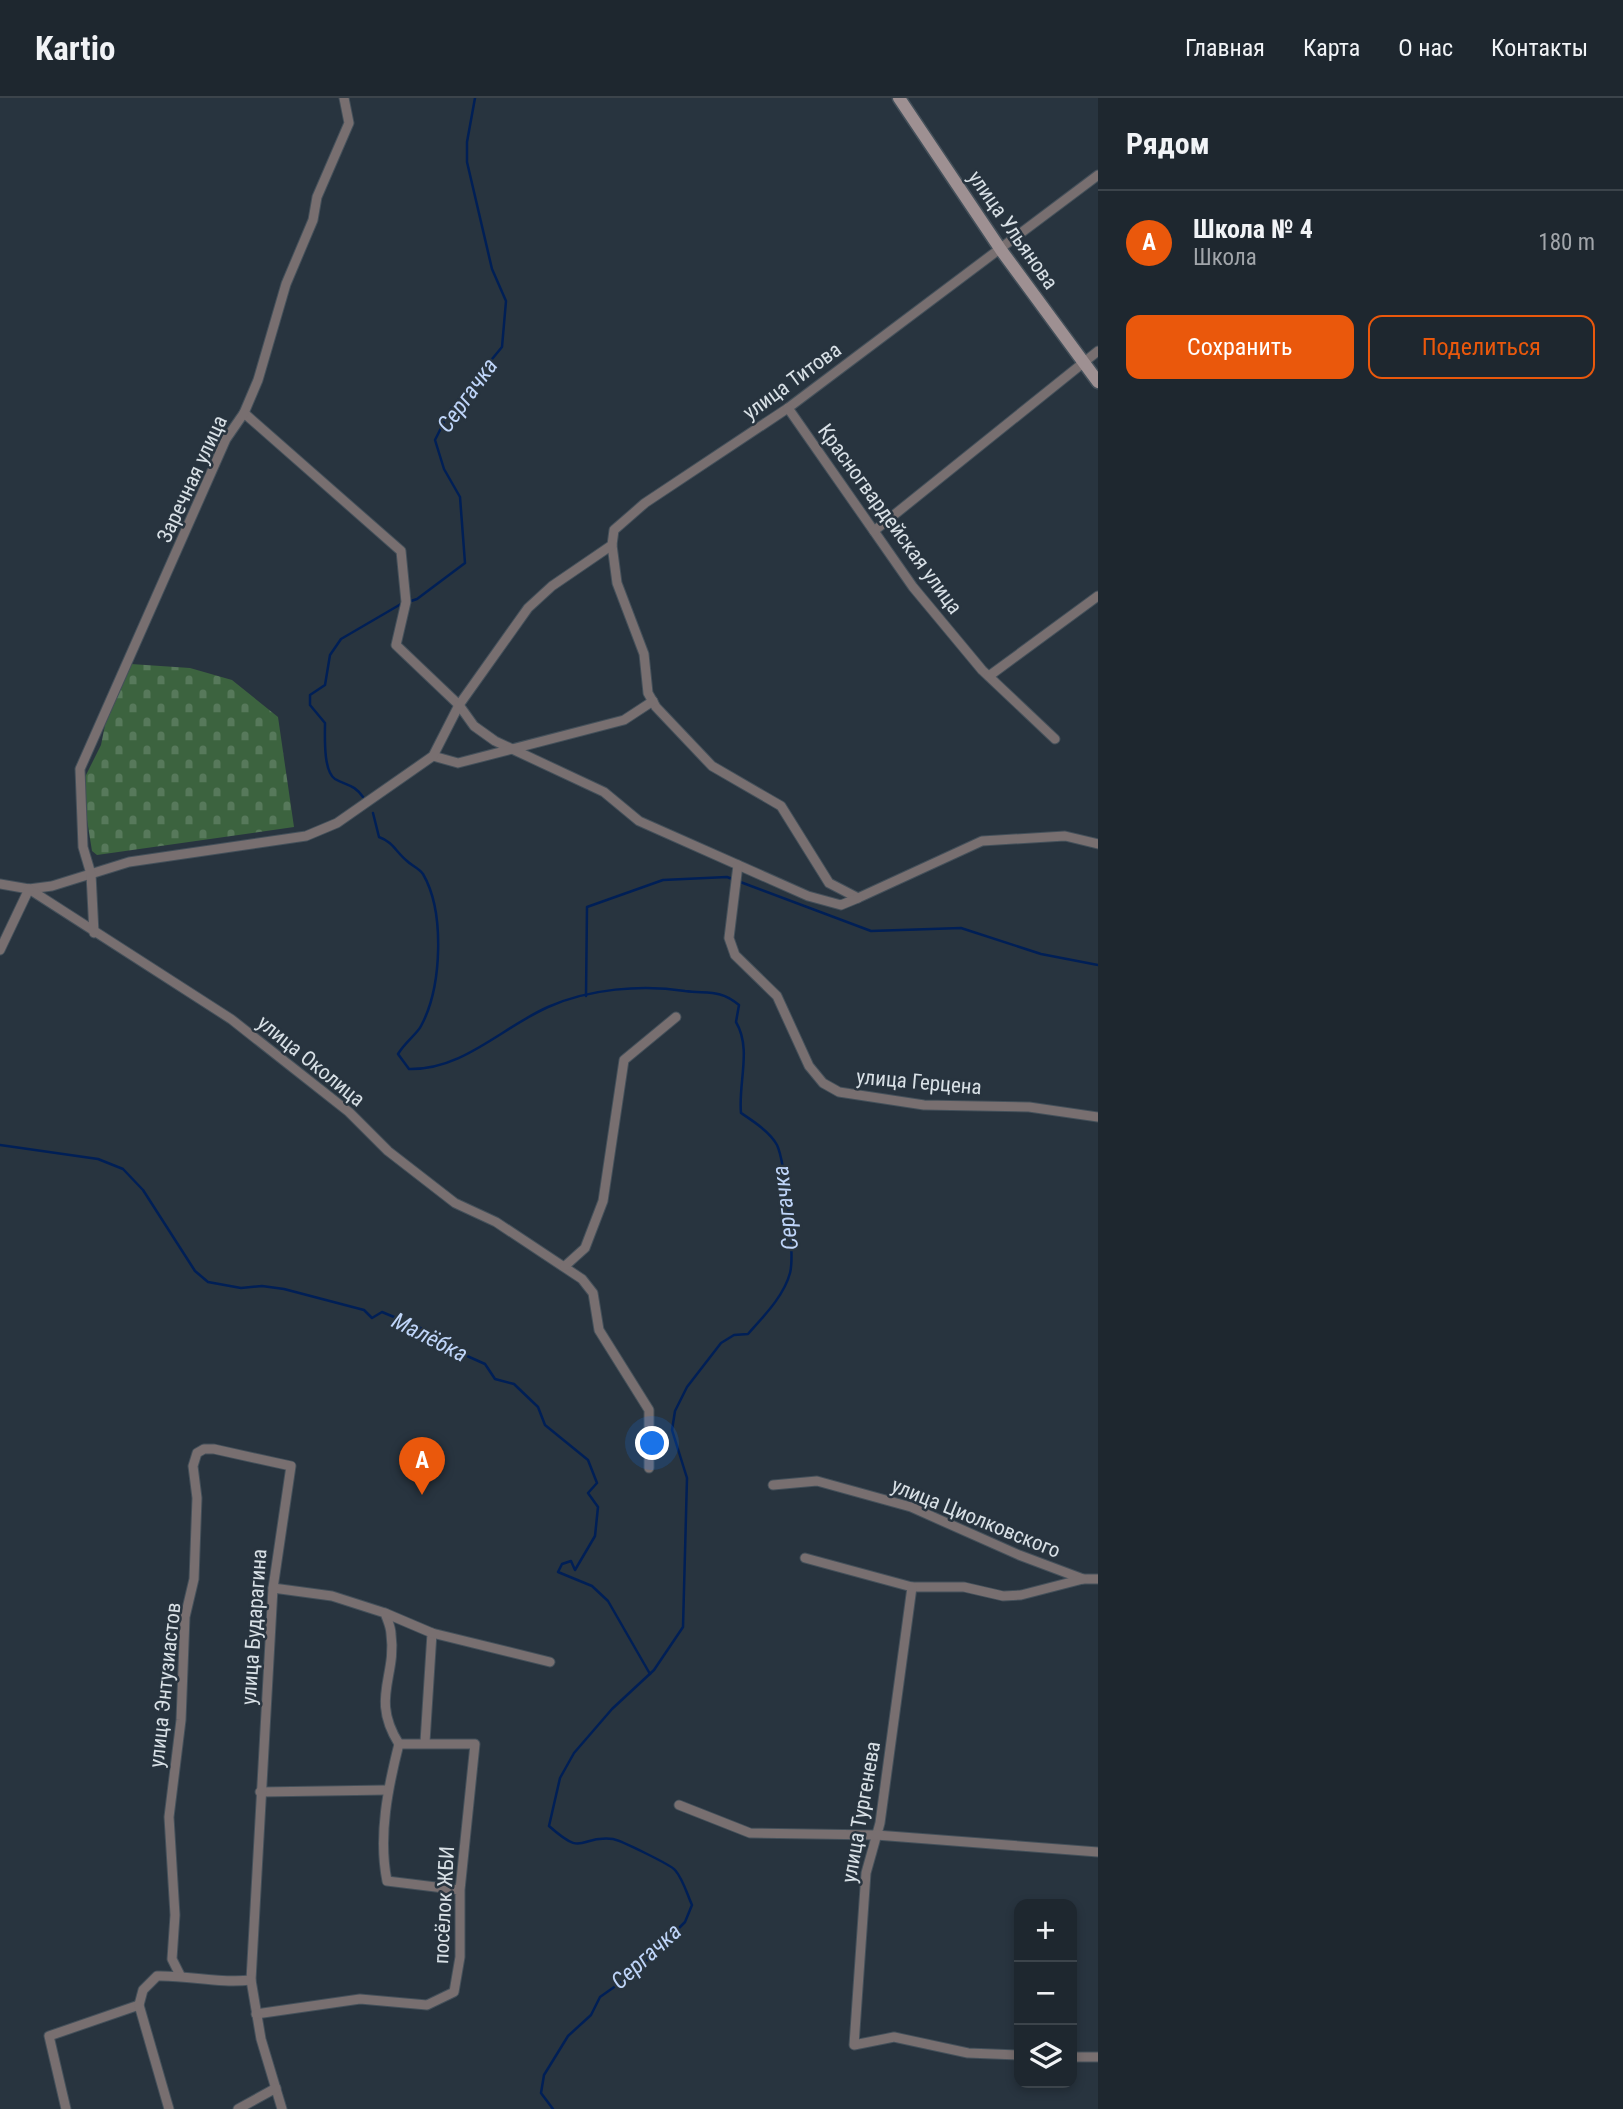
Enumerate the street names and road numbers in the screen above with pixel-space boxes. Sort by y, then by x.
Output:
street label: улица Ульянова [963,166,1063,294]
street label: улица Титова [738,337,846,425]
street label: Заречная улица [152,412,232,546]
street label: Красногвардейская улица [813,419,967,619]
street label: улица Околица [253,1010,369,1112]
street label: улица Герцена [855,1065,983,1099]
street label: улица Циолковского [888,1473,1064,1563]
street label: улица Бударагина [237,1548,271,1706]
street label: улица Энтузиастов [144,1601,186,1769]
street label: улица Тургенева [837,1739,885,1885]
street label: посёлок ЖБИ [429,1845,459,1965]

